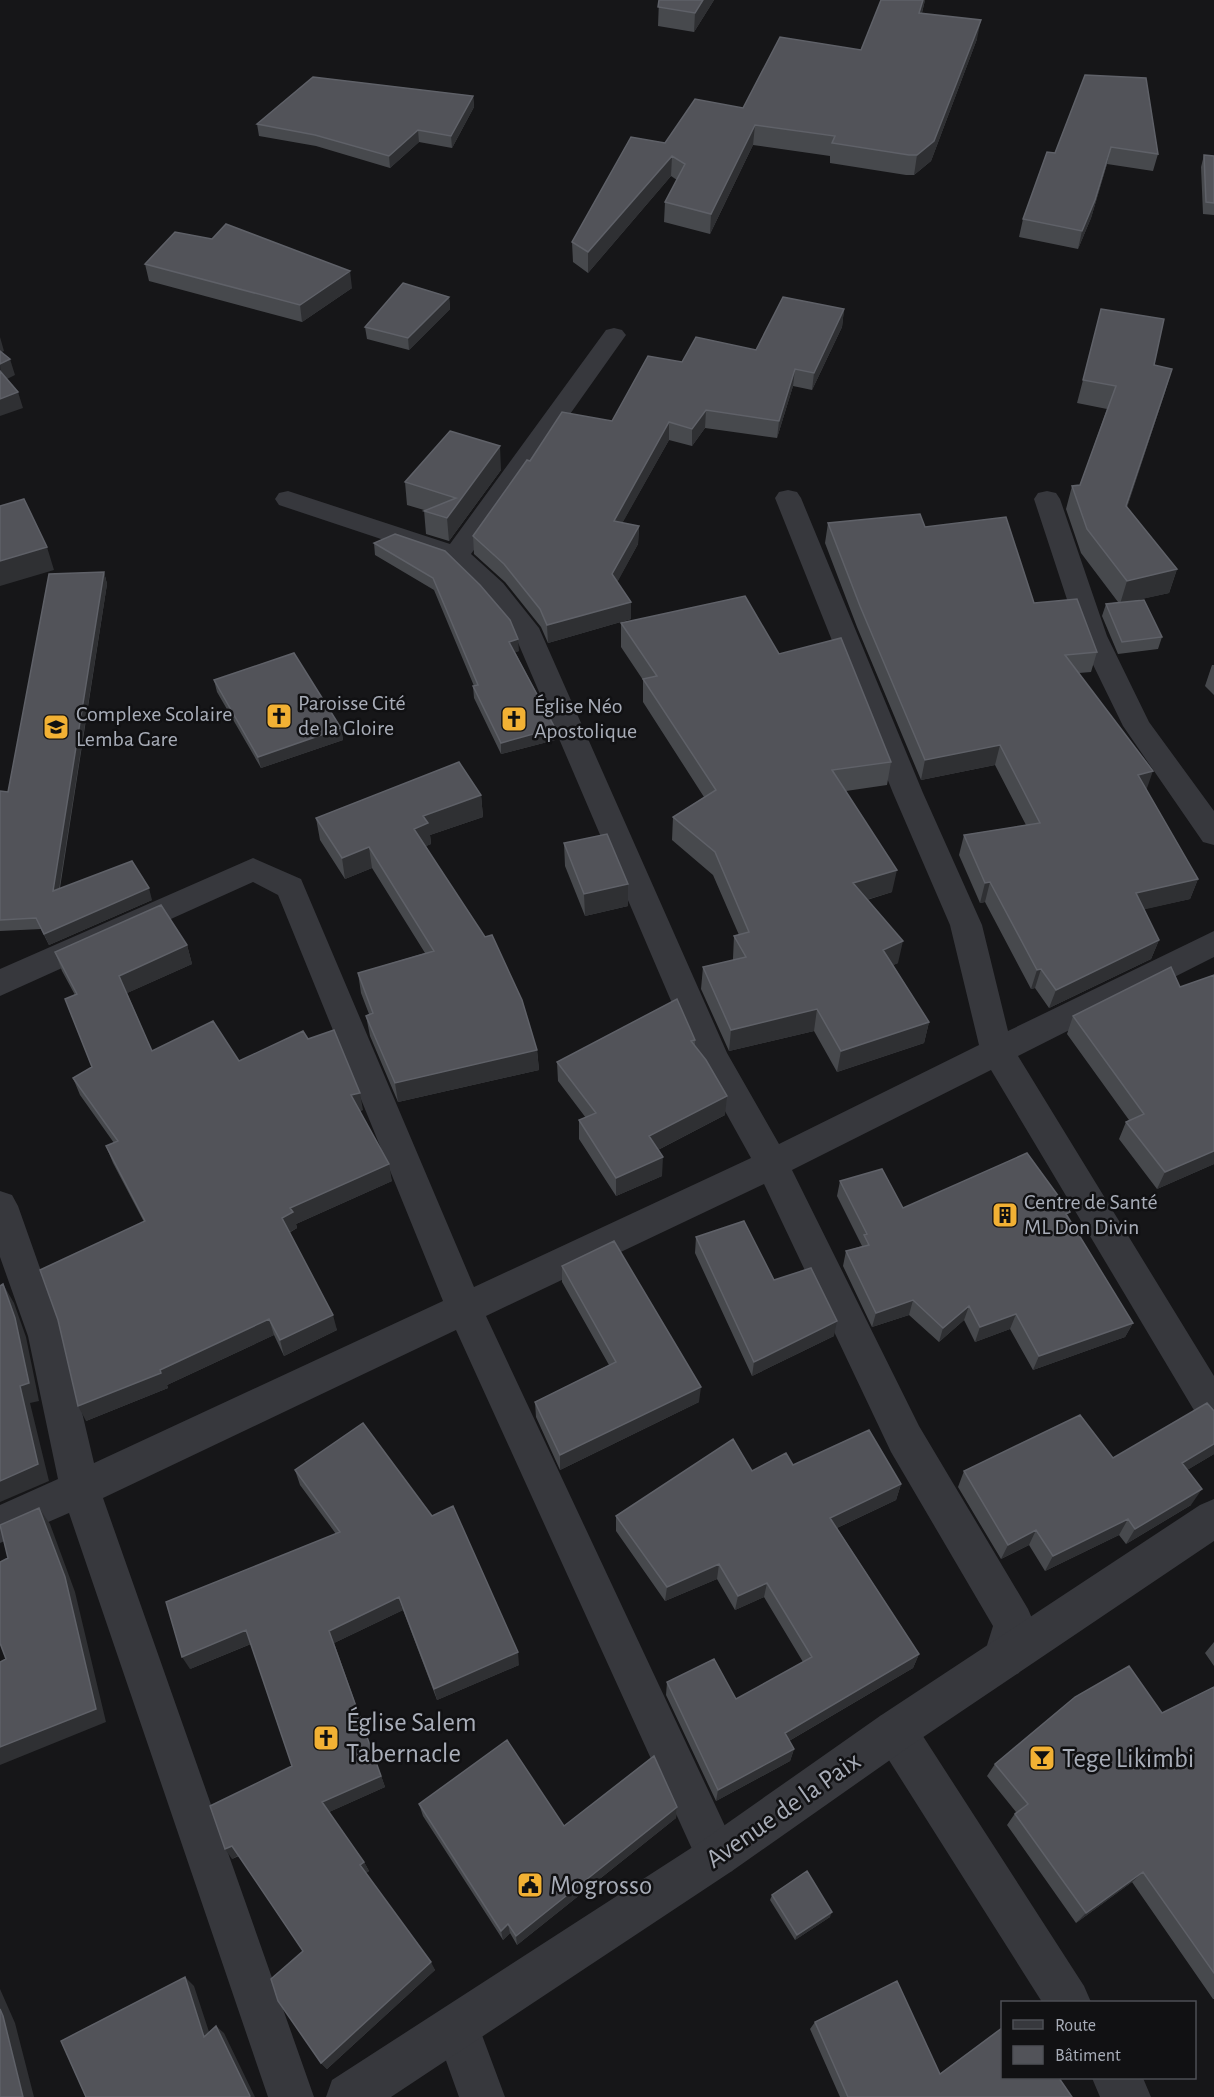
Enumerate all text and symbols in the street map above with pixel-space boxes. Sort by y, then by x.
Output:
place label: Paroisse Cité de la Gloire [298,692,406,739]
place label: Église Néo Apostolique [534,694,637,742]
church icon: Paroisse Cité de la Gloire [264,701,294,731]
place label: Complexe Scolaire Lemba Gare [76,703,232,750]
church icon: Église Néo Apostolique [499,704,529,734]
school or university icon: Complexe Scolaire Lemba Gare [41,712,71,742]
place label: Centre de Santé ML Don Divin [1024,1191,1158,1238]
building icon: Centre de Santé ML Don Divin [990,1200,1020,1230]
place label: Église Salem Tabernacle [346,1706,477,1767]
church icon: Église Salem Tabernacle [311,1723,341,1753]
bar icon: Tege Likimbi [1027,1743,1057,1773]
place label: Tege Likimbi [1062,1745,1194,1772]
street label: Avenue de la Paix [701,1747,865,1873]
public building icon: Mogrosso [515,1870,545,1900]
place label: Mogrosso [550,1872,652,1899]
legend [1001,2001,1196,2079]
text: Route [1055,2017,1096,2035]
text: Bâtiment [1055,2047,1121,2065]

